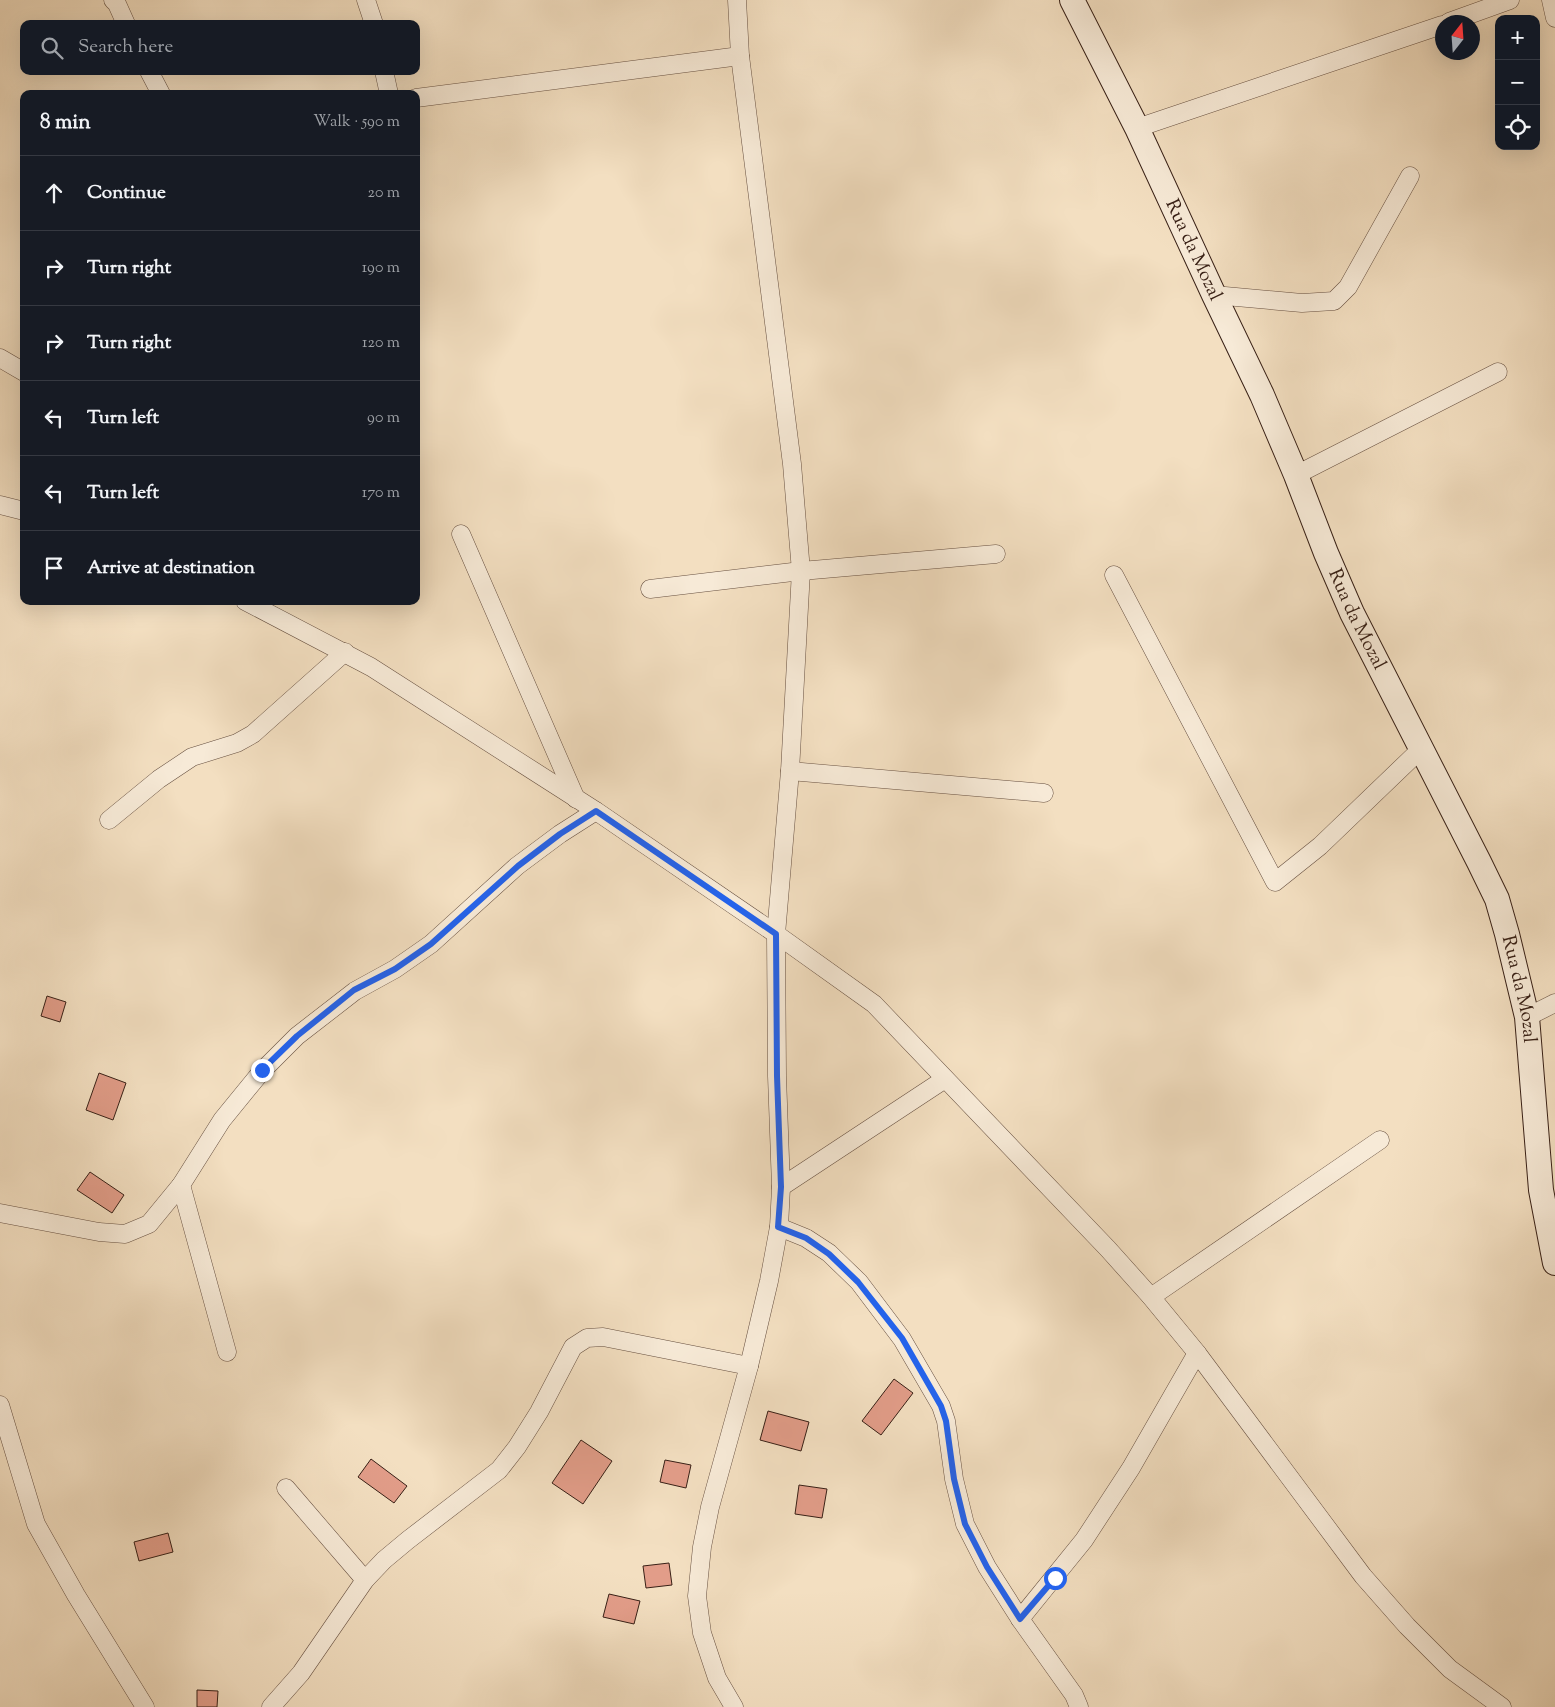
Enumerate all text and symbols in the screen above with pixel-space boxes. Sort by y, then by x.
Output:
north arrow [1435,15,1480,60]
map controls [1495,15,1540,150]
button: + [1495,15,1540,60]
search box [20,20,420,75]
icon: search [38,34,66,62]
text: Search here [78,34,173,61]
button: − [1495,60,1540,105]
button: locate [1495,105,1540,150]
text: 8 min [40,108,91,138]
text: Walk · 590 m [313,111,400,134]
icon: ahead [40,179,68,207]
text: Continue [87,180,166,207]
text: 20 m [367,182,400,205]
street label: Rua da Mozal [1158,195,1228,306]
icon: right [40,254,68,282]
text: Turn right [87,255,171,282]
text: 190 m [362,257,400,280]
icon: right [40,329,68,357]
text: Turn right [87,330,171,357]
text: 120 m [362,332,400,355]
icon: left [40,404,68,432]
text: Turn left [87,405,159,432]
text: 90 m [367,407,400,430]
icon: left [40,479,68,507]
text: Turn left [87,480,159,507]
text: 170 m [362,482,400,505]
icon: arrive [40,554,68,582]
text: Arrive at destination [87,555,255,582]
street label: Rua da Mozal [1321,565,1392,675]
street label: Rua da Mozal [1494,933,1543,1044]
route end [251,1059,274,1082]
route start [1044,1567,1067,1590]

